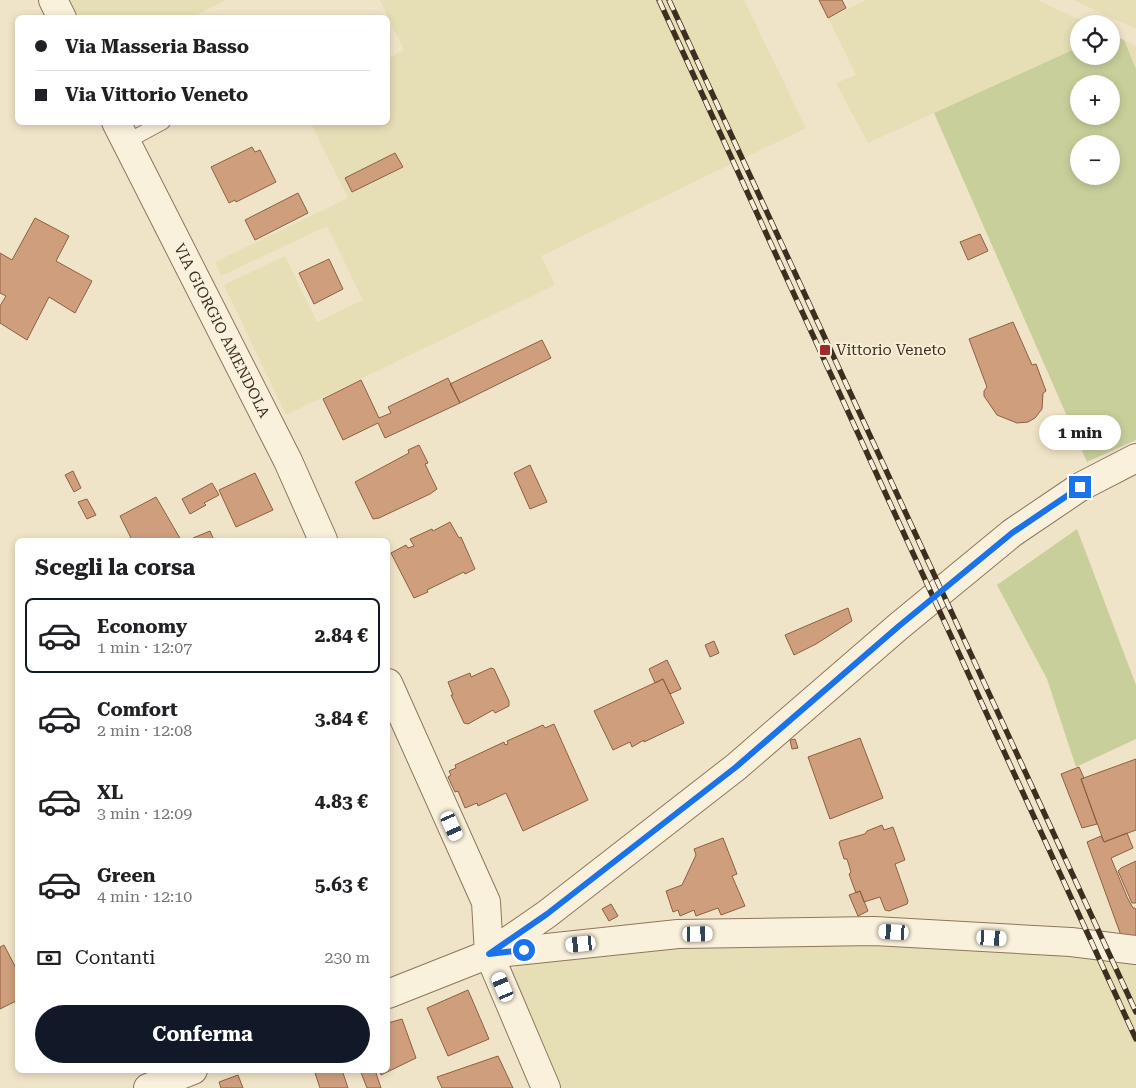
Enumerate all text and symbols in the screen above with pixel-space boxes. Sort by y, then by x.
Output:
map controls [1070,15,1120,185]
button: locate [1070,15,1120,65]
text: Via Masseria Basso [65,35,249,58]
button: + [1070,75,1120,125]
text: Via Vittorio Veneto [65,83,248,106]
button: − [1070,135,1120,185]
street label: VIA GIORGIO AMENDOLA [170,241,274,421]
place label: Vittorio Veneto [836,341,946,359]
marker: Vittorio Veneto [818,343,832,357]
callout: 1 min [1039,414,1121,450]
text: 1 min [1058,423,1102,442]
route end [1069,476,1091,498]
text: Scegli la corsa [35,555,195,580]
icon: car [37,613,82,658]
text: Economy [97,615,187,638]
text: 2.84 € [315,624,368,647]
text: 1 min · 12:07 [97,638,192,657]
icon: car [37,696,82,741]
text: Comfort [97,698,178,721]
text: 3.84 € [315,707,368,730]
text: 2 min · 12:08 [97,721,192,740]
icon: car [37,779,82,824]
text: XL [97,781,123,804]
text: 4.83 € [315,790,368,813]
text: 3 min · 12:09 [97,804,192,823]
car [439,809,464,843]
icon: car [37,862,82,907]
text: Green [97,864,155,887]
text: 5.63 € [315,873,368,896]
text: 4 min · 12:10 [97,887,192,906]
car [878,924,909,940]
car [682,926,713,942]
car [976,930,1007,946]
car [565,935,596,953]
route start [513,939,535,961]
icon: cash [35,944,63,972]
text: Contanti [75,946,155,969]
text: 230 m [324,948,370,967]
car [490,970,515,1004]
button: Conferma [35,1005,370,1063]

